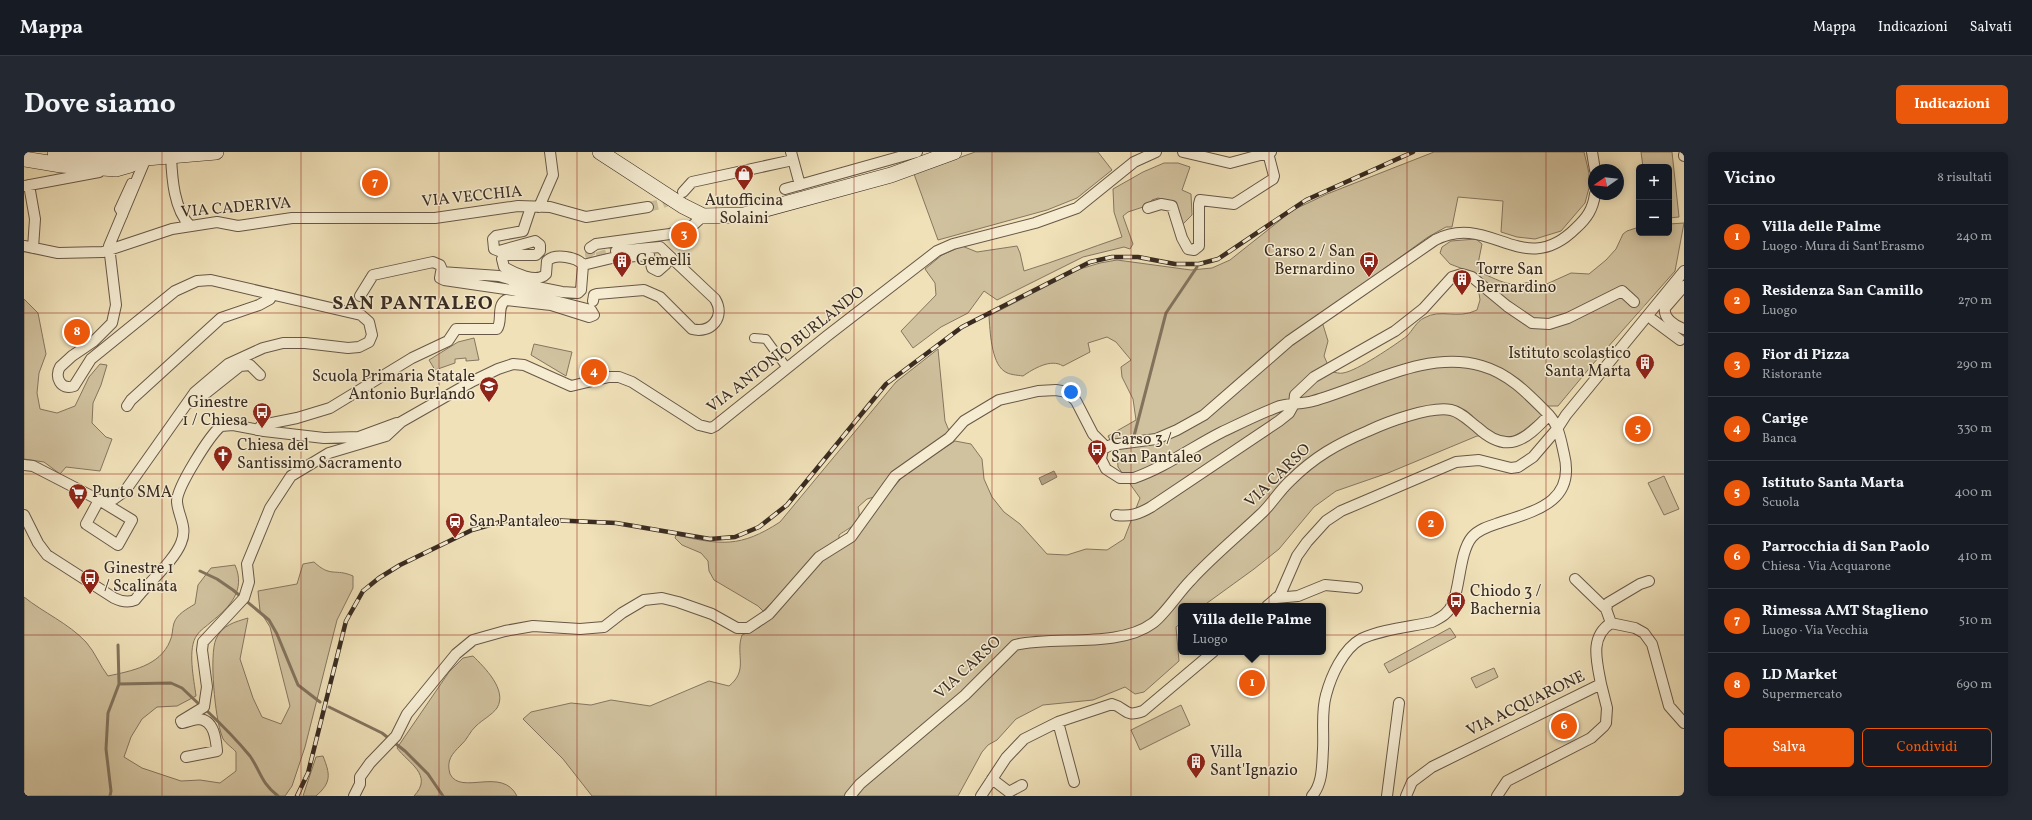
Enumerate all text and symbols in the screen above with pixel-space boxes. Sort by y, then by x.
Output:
text: Mappa [20,15,83,41]
text: Mappa [1813,18,1856,37]
text: Indicazioni [1878,18,1948,37]
text: Salvati [1970,18,2012,37]
text: Dove siamo [24,85,176,124]
button: Indicazioni [1896,85,2008,124]
shop icon: Autofficina Solaini [733,163,755,191]
north arrow [1588,164,1624,200]
map controls [1636,164,1672,236]
button: + [1636,164,1672,200]
text: Vicino [1724,167,1775,190]
pin: 7 [362,168,388,198]
text: 8 risultati [1937,169,1992,187]
street label: VIA VECCHIA [421,181,523,213]
place label: Autofficina Solaini [705,190,783,230]
street label: VIA CADERIVA [180,192,292,224]
button: − [1636,200,1672,236]
text: Villa delle Palme [1762,217,1881,238]
pin: 3 [671,220,697,250]
text: 1 [1734,228,1740,246]
text: 240 m [1956,228,1992,246]
text: Luogo · Mura di Sant'Erasmo [1762,238,1925,256]
place label: Carso 2 / San Bernardino [1264,241,1355,281]
building icon: Gemelli [611,250,633,278]
place label: Gemelli [636,250,692,272]
bus stop icon: Carso 2 / San Bernardino [1358,250,1380,278]
place label: Torre San Bernardino [1476,259,1556,299]
building icon: Torre San Bernardino [1451,268,1473,296]
street label: VIA ANTONIO BURLANDO [702,281,870,419]
text: Residenza San Camillo [1762,281,1923,302]
district label: SAN PANTALEO [332,290,494,318]
text: 2 [1734,292,1740,310]
text: 270 m [1958,292,1992,310]
text: Luogo [1762,302,1797,320]
pin: 8 [64,317,90,347]
place label: Istituto scolastico Santa Marta [1508,343,1631,383]
text: Fior di Pizza [1762,345,1850,366]
building icon: Istituto scolastico Santa Marta [1634,352,1656,380]
text: 3 [1734,356,1740,374]
text: 290 m [1956,356,1992,374]
pin: 4 [581,357,607,387]
place label: Scuola Primaria Statale Antonio Burlando [312,366,475,406]
text: Ristorante [1762,366,1822,384]
school or university icon: Scuola Primaria Statale Antonio Burlando [478,375,500,403]
your location [1061,382,1081,402]
place label: Ginestre 1 / Chiesa [182,392,248,432]
bus stop icon: Ginestre 1 / Chiesa [251,401,273,429]
text: Carige [1762,409,1808,430]
pin: 5 [1625,414,1651,444]
text: 4 [1733,420,1741,438]
text: 330 m [1957,420,1992,438]
place label: Carso 3 / San Pantaleo [1111,429,1202,469]
text: Banca [1762,430,1797,448]
place label: Chiesa del Santissimo Sacramento [237,435,402,475]
bus stop icon: Carso 3 / San Pantaleo [1086,438,1108,466]
street label: VIA CARSO [1240,439,1316,513]
church icon: Chiesa del Santissimo Sacramento [212,444,234,472]
text: Istituto Santa Marta [1762,473,1904,494]
supermarket icon: Punto SMA [67,482,89,510]
place label: Punto SMA [92,482,172,504]
text: 5 [1734,484,1740,502]
text: 400 m [1955,484,1992,502]
text: Scuola [1762,494,1799,512]
pin: 2 [1418,509,1444,539]
station icon: San Pantaleo [444,511,466,539]
place label: San Pantaleo [469,511,560,533]
text: Parrocchia di San Paolo [1762,537,1930,558]
text: 6 [1733,548,1741,566]
text: 410 m [1957,548,1992,566]
place label: Ginestre 1 / Scalinata [104,558,177,598]
text: Chiesa · Via Acquarone [1762,558,1891,576]
bus stop icon: Ginestre 1 / Scalinata [79,567,101,595]
place label: Chiodo 3 / Bachernia [1470,581,1541,621]
bus stop icon: Chiodo 3 / Bachernia [1445,590,1467,618]
text: Rimessa AMT Staglieno [1762,601,1928,622]
popup [1178,603,1326,655]
text: Villa delle Palme [1193,610,1311,631]
text: 7 [1734,612,1740,630]
text: 510 m [1959,612,1992,630]
text: Luogo · Via Vecchia [1762,622,1869,640]
street label: VIA CARSO [930,631,1006,705]
text: Luogo [1193,631,1228,649]
text: LD Market [1762,665,1837,686]
street label: VIA ACQUARONE [1463,666,1589,742]
pin: 1 [1239,668,1265,698]
text: 8 [1733,676,1741,694]
text: 690 m [1956,676,1992,694]
text: Supermercato [1762,686,1842,704]
pin: 6 [1551,711,1577,741]
button: Salva [1724,728,1854,767]
button: Condividi [1862,728,1992,767]
place label: Villa Sant'Ignazio [1210,742,1298,782]
building icon: Villa Sant'Ignazio [1185,751,1207,779]

